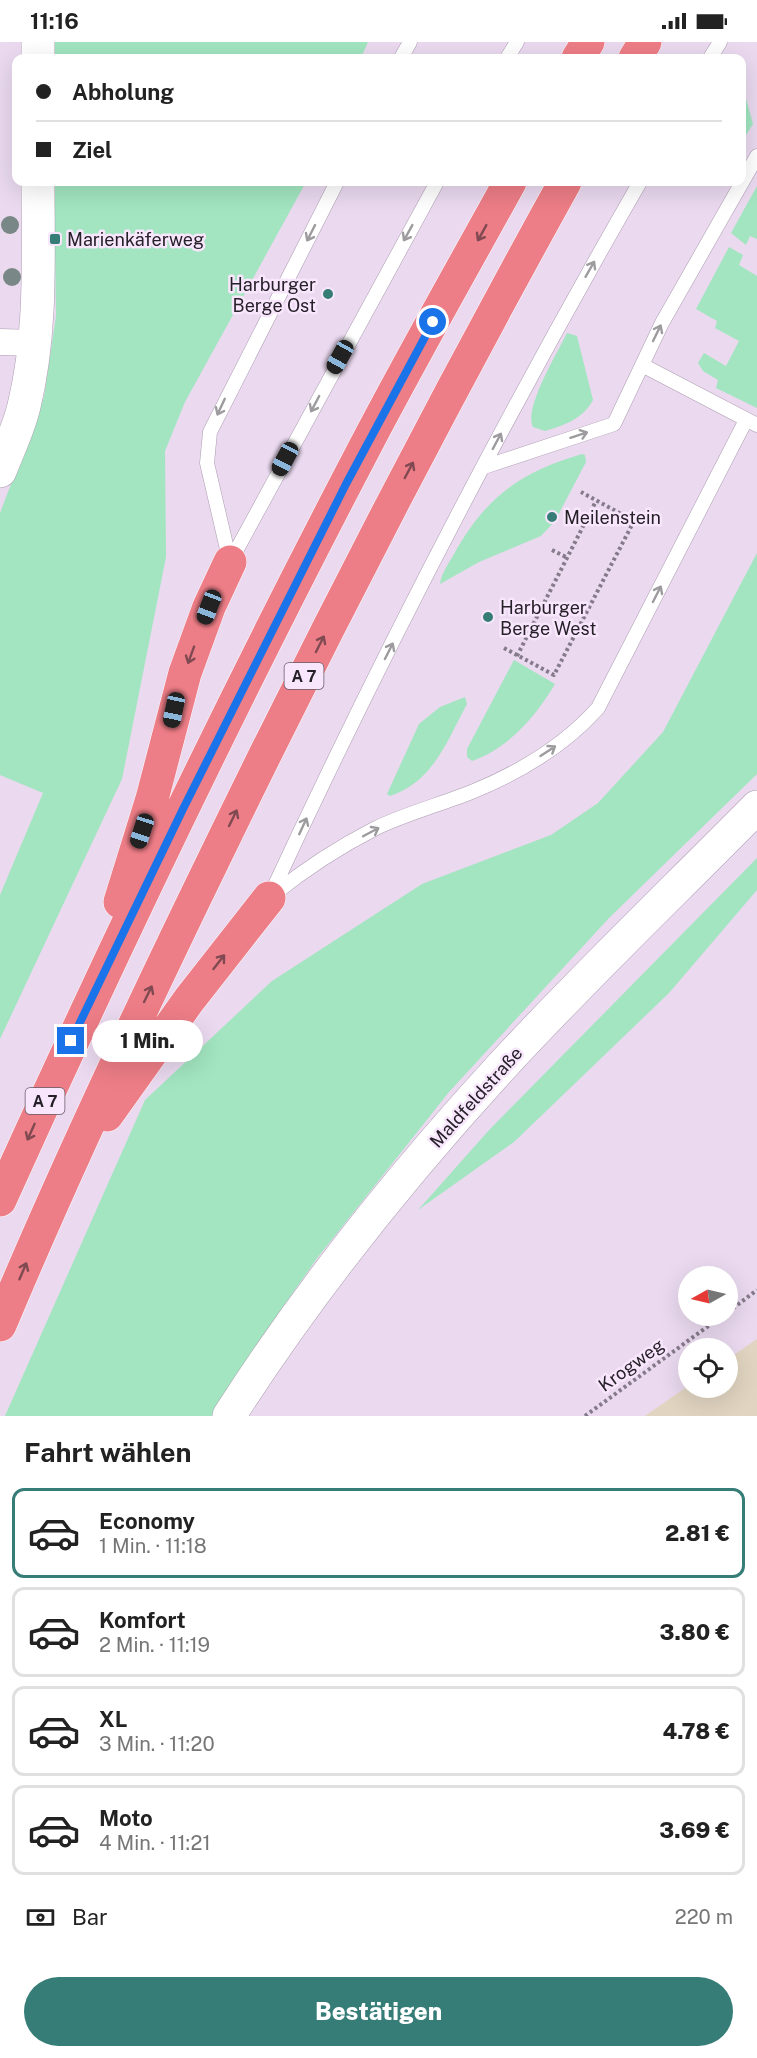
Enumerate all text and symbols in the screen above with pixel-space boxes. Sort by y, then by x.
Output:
text: 11:16 [30,8,79,34]
text: Abholung [72,79,174,105]
text: Ziel [72,137,112,163]
one-way arrow [304,224,316,242]
one-way arrow [402,224,414,241]
one-way arrow [476,224,488,241]
place label: Marienkäferweg [67,229,204,250]
marker: Marienkäferweg [48,232,62,246]
one-way arrow [584,261,596,278]
place label: Harburger Berge Ost [229,274,316,316]
marker: Harburger Berge Ost [321,287,335,301]
route start [419,308,446,335]
one-way arrow [652,324,664,342]
car [323,337,357,377]
one-way arrow [309,394,320,412]
one-way arrow [215,397,227,415]
one-way arrow [569,429,588,440]
one-way arrow [492,432,503,450]
car [269,439,301,479]
one-way arrow [404,462,415,480]
place label: Meilenstein [564,507,661,528]
marker: Meilenstein [545,510,559,524]
one-way arrow [651,585,663,603]
car [194,587,224,627]
place label: Harburger Berge West [500,597,596,639]
marker: Harburger Berge West [481,610,495,624]
one-way arrow [315,635,327,653]
one-way arrow [384,643,395,661]
one-way arrow [185,645,196,664]
road number: A 7 [284,663,324,689]
car [161,691,187,729]
one-way arrow [539,745,555,757]
one-way arrow [228,810,240,828]
car [128,811,156,851]
one-way arrow [297,818,309,836]
one-way arrow [361,826,379,837]
one-way arrow [212,955,225,971]
one-way arrow [143,985,154,1003]
callout: 1 Min. [92,1020,203,1062]
route end [57,1027,84,1054]
text: 1 Min. [120,1029,175,1053]
street label: Maldfeldstraße [425,1042,527,1152]
road number: A 7 [26,1088,64,1114]
one-way arrow [25,1122,36,1140]
one-way arrow [17,1263,29,1281]
north arrow [678,1266,738,1326]
map controls [678,1266,738,1398]
street label: Krogweg [594,1334,668,1396]
button: locate [678,1338,738,1398]
text: Fahrt wählen [24,1436,192,1468]
icon: car [27,1506,81,1560]
text: Economy [99,1508,195,1534]
text: 2.81 € [665,1520,730,1546]
text: 1 Min. · 11:18 [99,1534,207,1558]
icon: car [27,1605,81,1659]
text: Komfort [99,1607,186,1633]
text: 3.80 € [660,1619,730,1645]
text: 2 Min. · 11:19 [99,1633,210,1657]
icon: car [27,1704,81,1758]
text: XL [99,1706,127,1732]
text: 4.78 € [662,1718,730,1744]
text: 3 Min. · 11:20 [99,1732,215,1756]
icon: car [27,1803,81,1857]
text: Moto [99,1805,153,1831]
text: 3.69 € [659,1817,730,1843]
text: 4 Min. · 11:21 [99,1831,211,1855]
icon: cash [24,1901,57,1934]
text: Bar [72,1904,108,1930]
text: 220 m [675,1905,733,1929]
button: Bestätigen [24,1977,733,2046]

